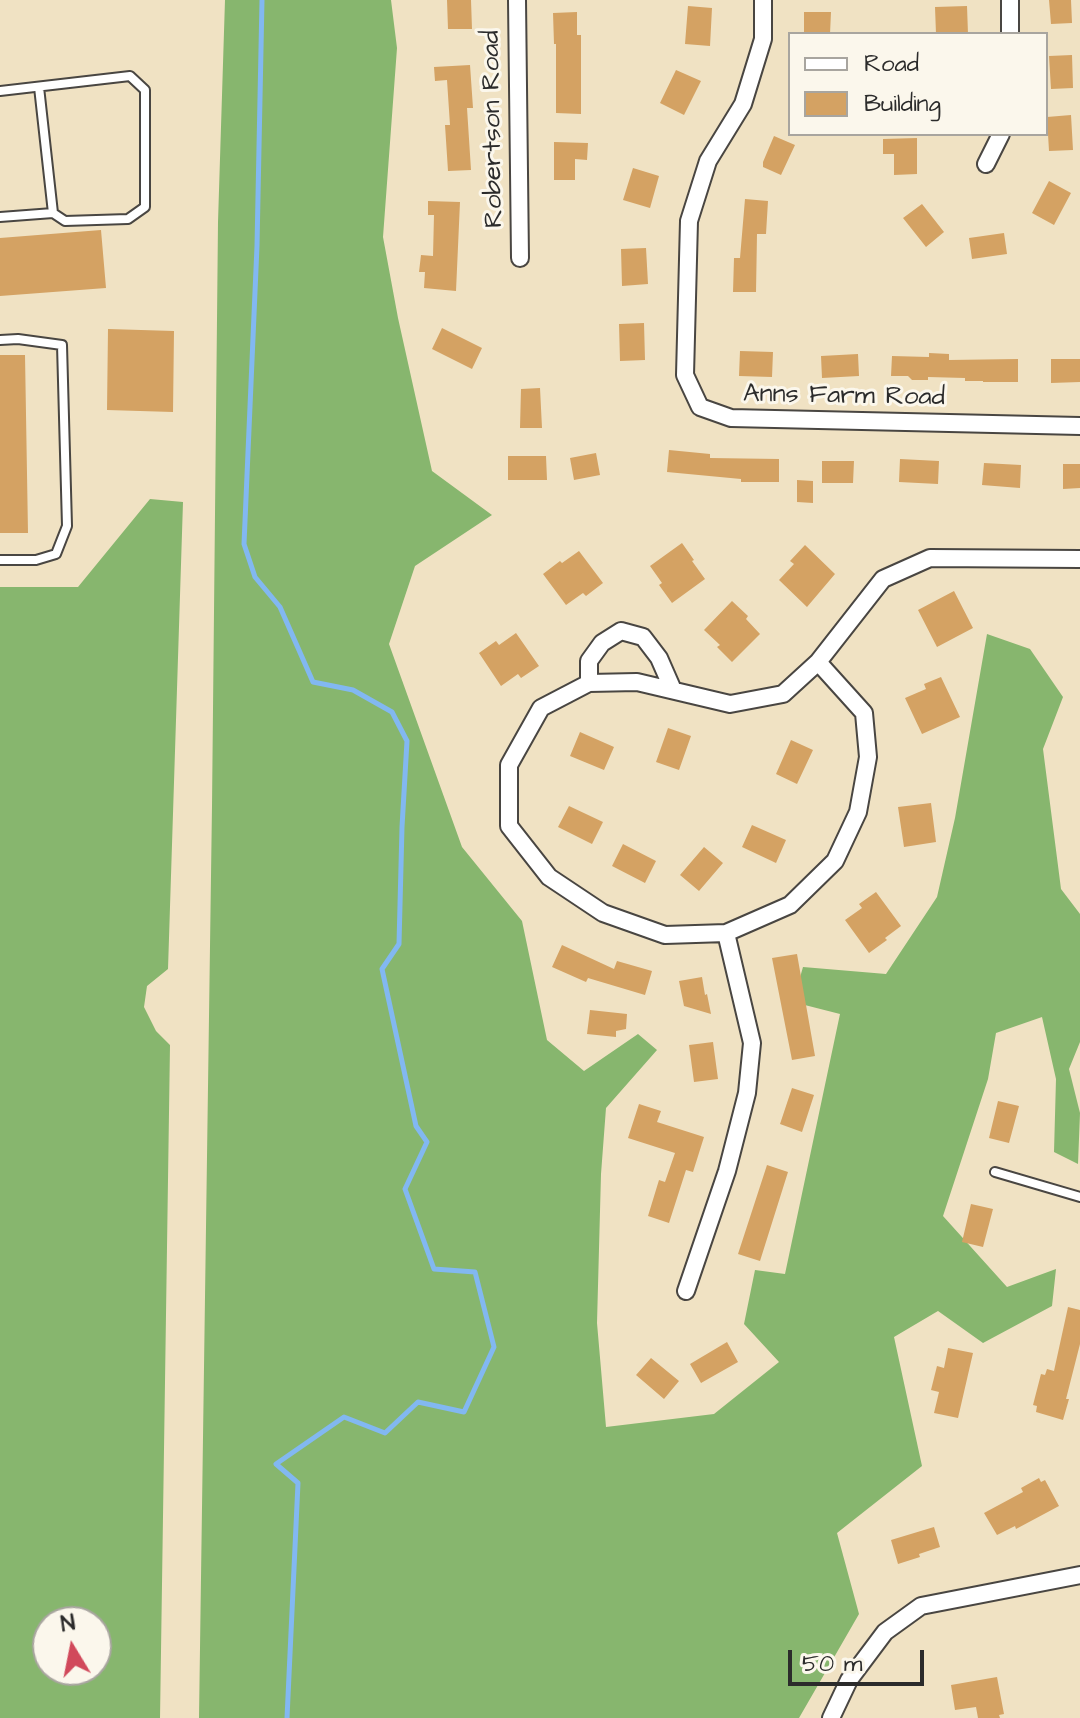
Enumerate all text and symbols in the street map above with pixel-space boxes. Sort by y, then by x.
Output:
street label: Robertson Road [477,30,511,228]
legend [788,32,1048,136]
text: Road [864,47,919,81]
text: Building [864,87,941,121]
street label: Anns Farm Road [743,380,945,414]
north arrow [32,1606,112,1686]
text: N [59,1607,78,1640]
scale bar [792,1634,928,1684]
text: 50 m [802,1647,862,1681]

